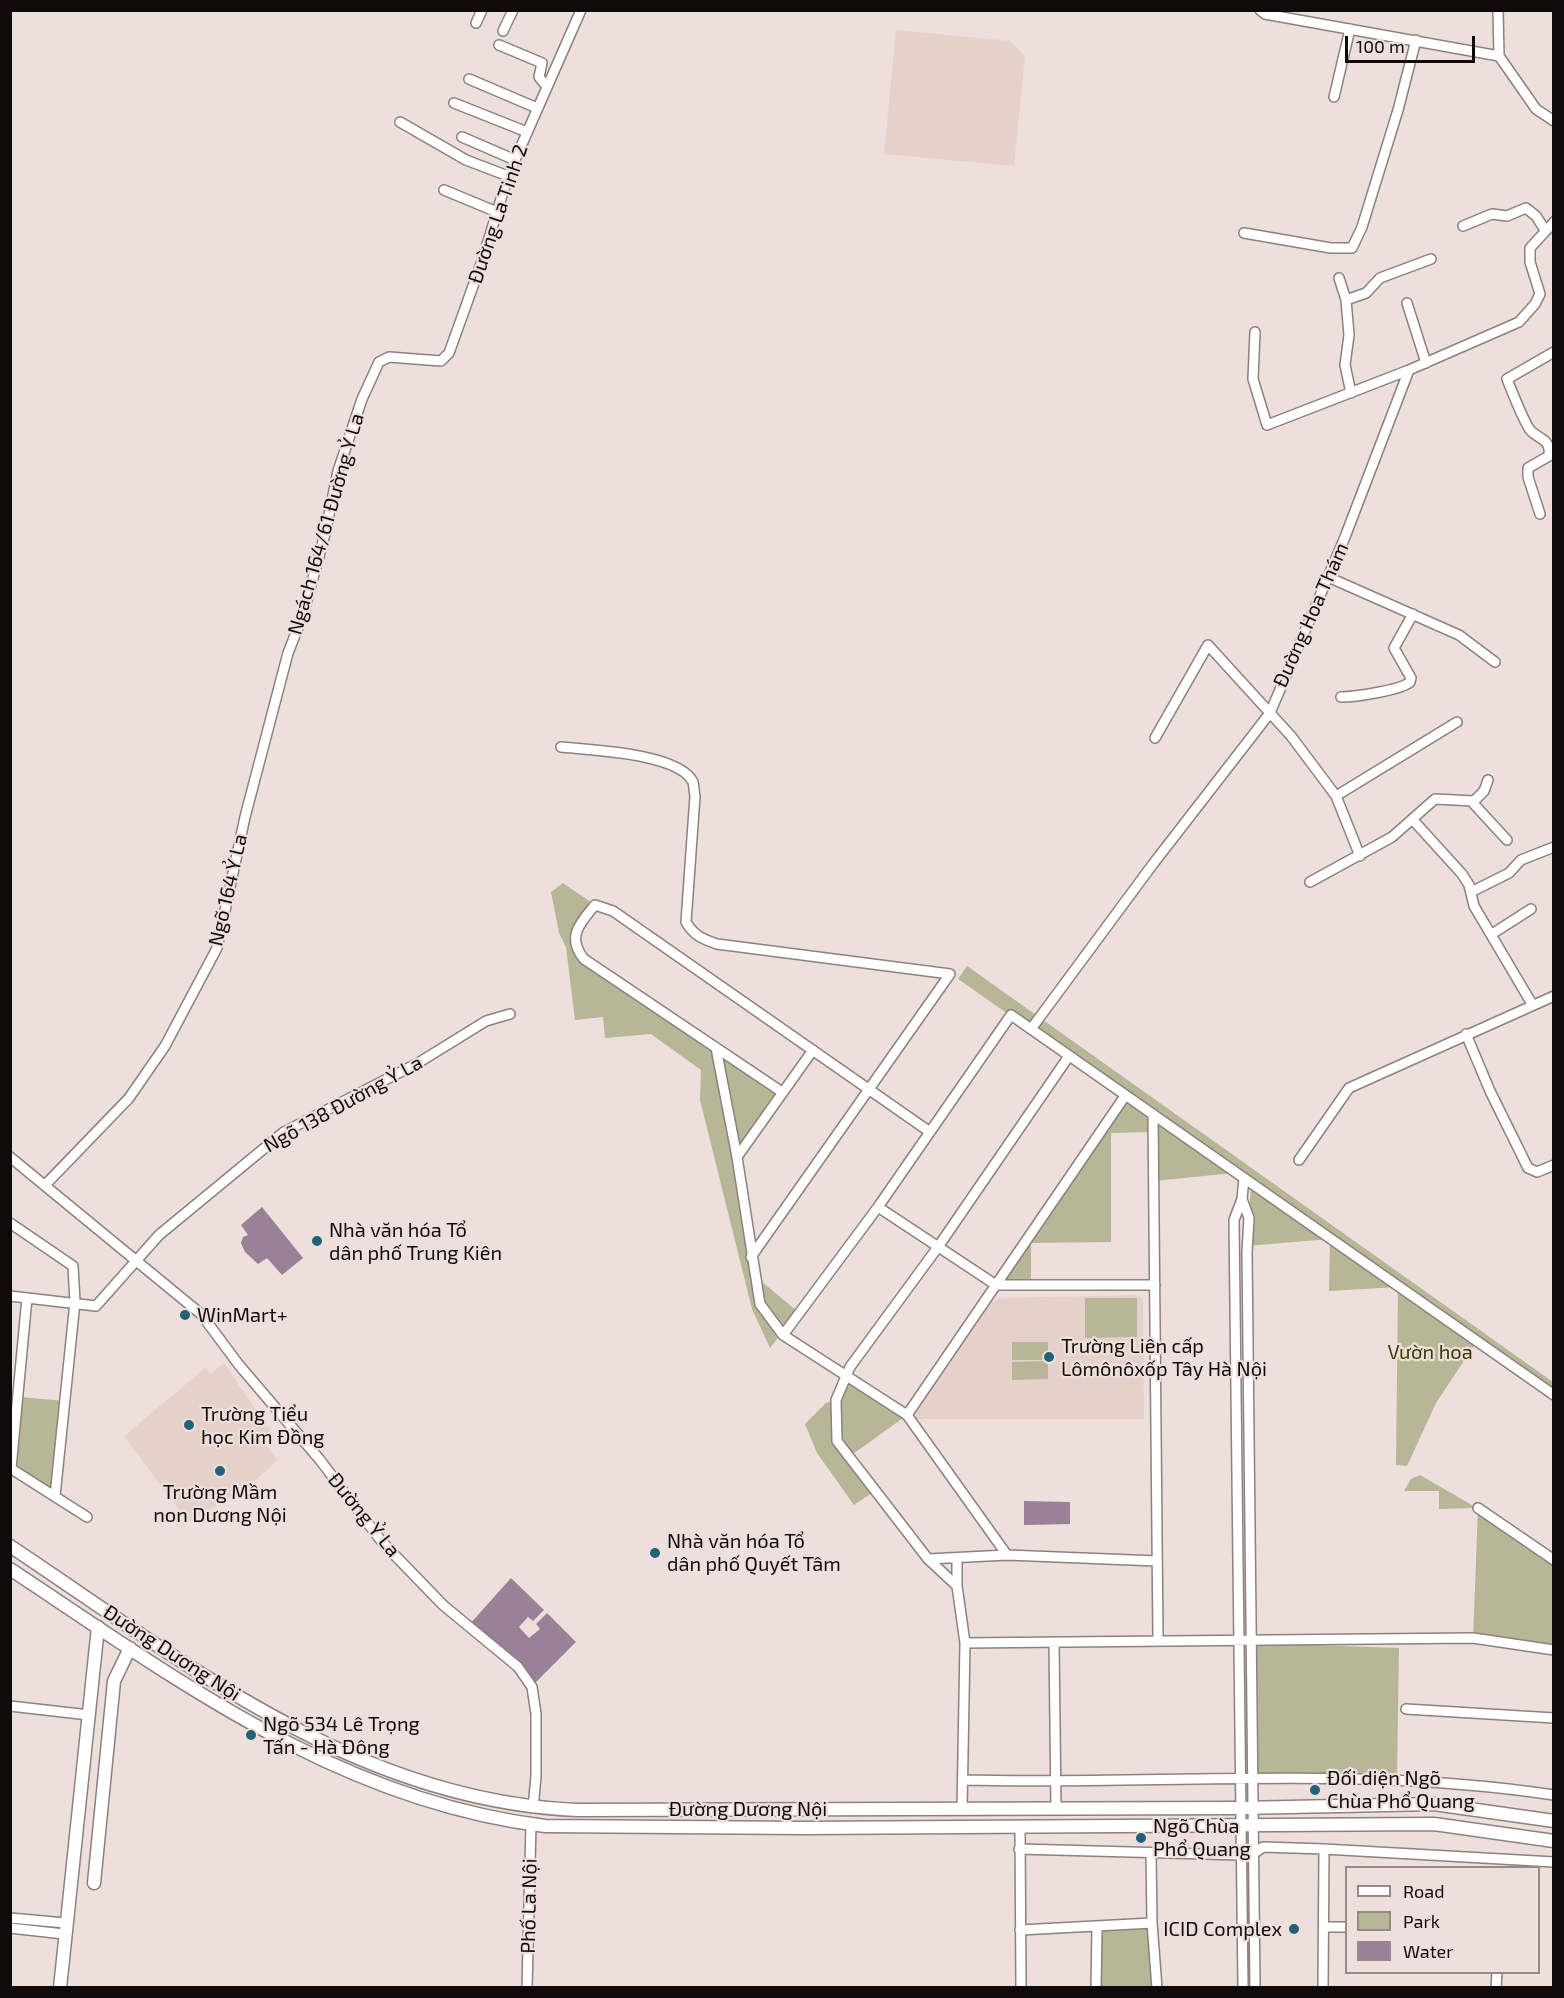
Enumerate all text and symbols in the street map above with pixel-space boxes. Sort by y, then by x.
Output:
scale bar [1348,24,1478,62]
text: 100 m [1356,35,1405,57]
street label: Đường La Tinh 2 [463,141,533,287]
street label: Ngách 164/61 Đường Ỷ La [283,411,369,637]
street label: Đường Hoa Thám [1268,539,1354,691]
street label: Ngõ 164 Ỷ La [203,832,253,948]
street label: Ngõ 138 Đường Ỷ La [259,1050,427,1158]
place label: Nhà văn hóa Tổ dân phố Trung Kiên [329,1218,502,1265]
marker: Nhà văn hóa Tổ dân phố Trung Kiên [310,1234,324,1248]
place label: WinMart+ [197,1303,288,1327]
marker: WinMart+ [178,1308,192,1322]
place label: Trường Liên cấp Lômônôxốp Tây Hà Nội [1061,1334,1267,1381]
park label: Vườn hoa [1387,1340,1473,1364]
marker: Trường Liên cấp Lômônôxốp Tây Hà Nội [1042,1350,1056,1364]
place label: Trường Tiểu học Kim Đồng [201,1402,324,1449]
marker: Trường Tiểu học Kim Đồng [182,1418,196,1432]
marker: Trường Mầm non Dương Nội [213,1464,227,1478]
street label: Đường Ỷ La [323,1468,405,1562]
place label: Trường Mầm non Dương Nội [153,1480,287,1527]
place label: Nhà văn hóa Tổ dân phố Quyết Tâm [667,1529,841,1576]
marker: Nhà văn hóa Tổ dân phố Quyết Tâm [648,1546,662,1560]
street label: Đường Dương Nội [99,1600,245,1706]
place label: Ngõ 534 Lê Trọng Tấn - Hà Đông [263,1712,420,1759]
marker: Ngõ 534 Lê Trọng Tấn - Hà Đông [244,1728,258,1742]
place label: Đối diện Ngõ Chùa Phổ Quang [1327,1766,1475,1813]
marker: Đối diện Ngõ Chùa Phổ Quang [1308,1783,1322,1797]
street label: Đường Dương Nội [669,1797,827,1821]
place label: Ngõ Chùa Phổ Quang [1153,1814,1251,1861]
marker: Ngõ Chùa Phổ Quang [1134,1831,1148,1845]
street label: Phố La Nội [516,1858,542,1954]
legend [1345,1866,1540,1974]
text: Road [1403,1880,1444,1902]
text: Park [1403,1910,1440,1932]
place label: ICID Complex [1163,1917,1282,1941]
marker: ICID Complex [1287,1922,1301,1936]
text: Water [1403,1940,1453,1962]

